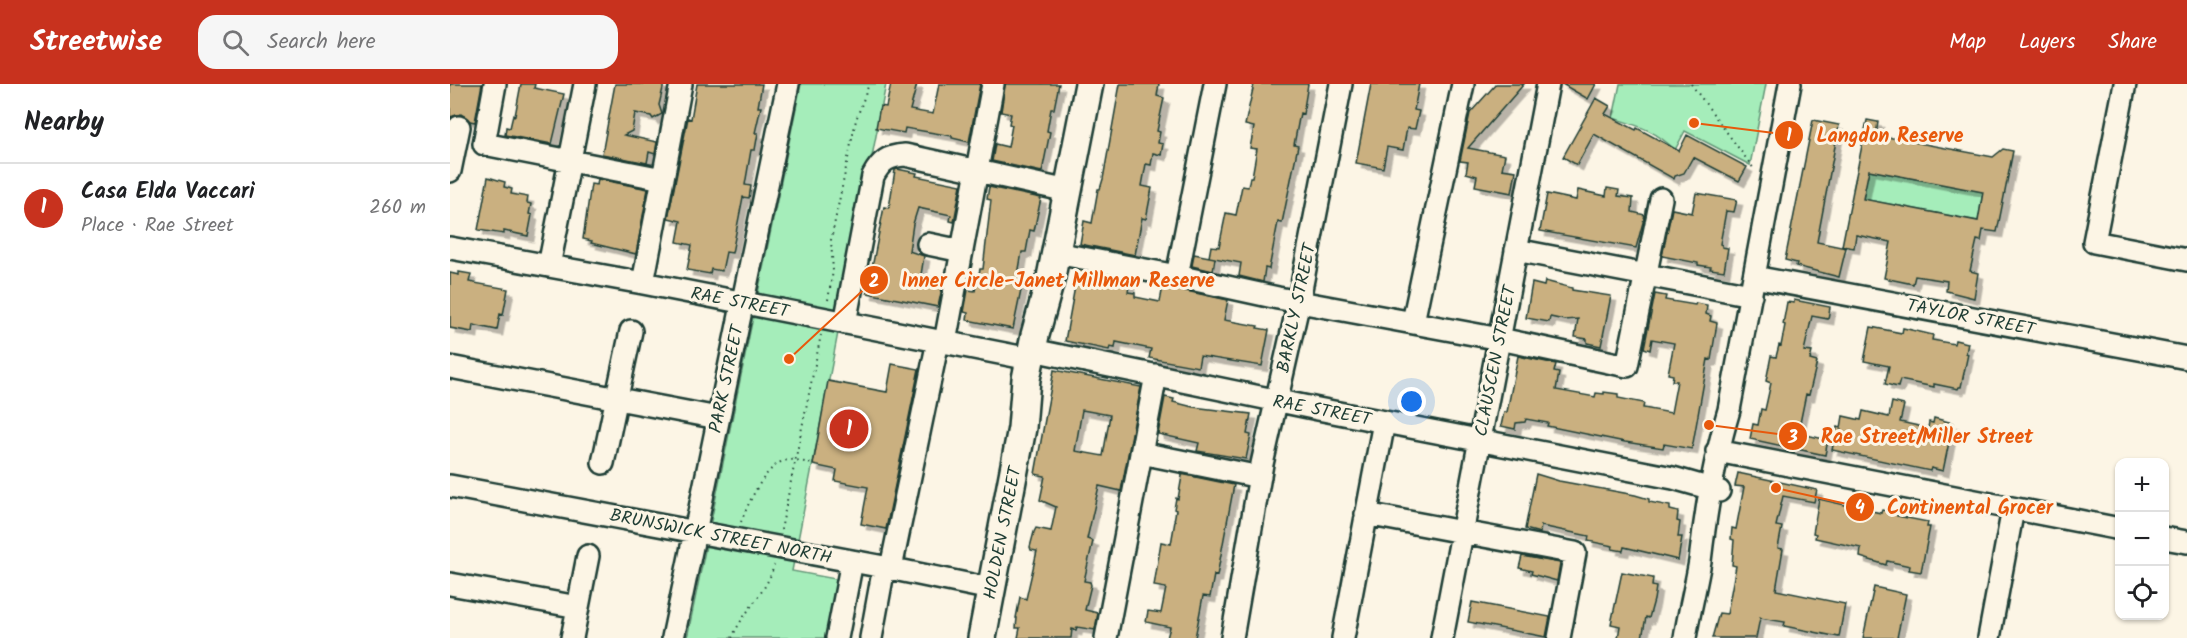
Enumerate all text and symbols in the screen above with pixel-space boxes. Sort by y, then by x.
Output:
search box [198,15,618,69]
text: Streetwise [30,20,162,65]
text: Search here [267,25,376,60]
icon: search [219,26,252,59]
text: Map [1949,26,1986,59]
text: Layers [2019,26,2075,59]
text: Share [2108,26,2157,59]
text: Nearby [24,102,104,144]
callout: Langdon Reserve [1774,116,1975,154]
text: Langdon Reserve [1817,121,1964,153]
text: 1 [1786,122,1792,151]
text: Casa Elda Vaccari [81,175,255,210]
text: 1 [40,192,47,224]
text: 260 m [369,192,426,224]
text: Place · Rae Street [81,210,234,242]
street label: BARKLY STREET [1270,240,1326,376]
callout: Inner Circle-Janet Millman Reserve [859,261,1227,299]
text: Inner Circle-Janet Millman Reserve [901,266,1215,298]
text: 2 [869,268,879,297]
street label: RAE STREET [688,280,793,327]
street label: CLAUSCEN STREET [1468,282,1526,439]
street label: TAYLOR STREET [1904,292,2039,345]
street label: PARK STREET [702,321,753,436]
your location [1397,387,1426,416]
street label: RAE STREET [1270,388,1375,435]
pin: 1 [830,406,868,452]
callout: Rae Street/Miller Street [1778,417,2045,455]
text: Rae Street/Miller Street [1821,422,2034,454]
text: 3 [1787,424,1798,453]
map controls [2115,458,2169,620]
button: + [2115,458,2169,512]
street label: HOLDEN STREET [976,463,1031,602]
callout: Continental Grocer [1845,488,2065,526]
text: Continental Grocer [1887,493,2054,525]
text: 4 [1855,494,1865,523]
street label: BRUNSWICK STREET NORTH [607,502,834,573]
button: − [2115,512,2169,566]
button: locate [2115,566,2169,620]

